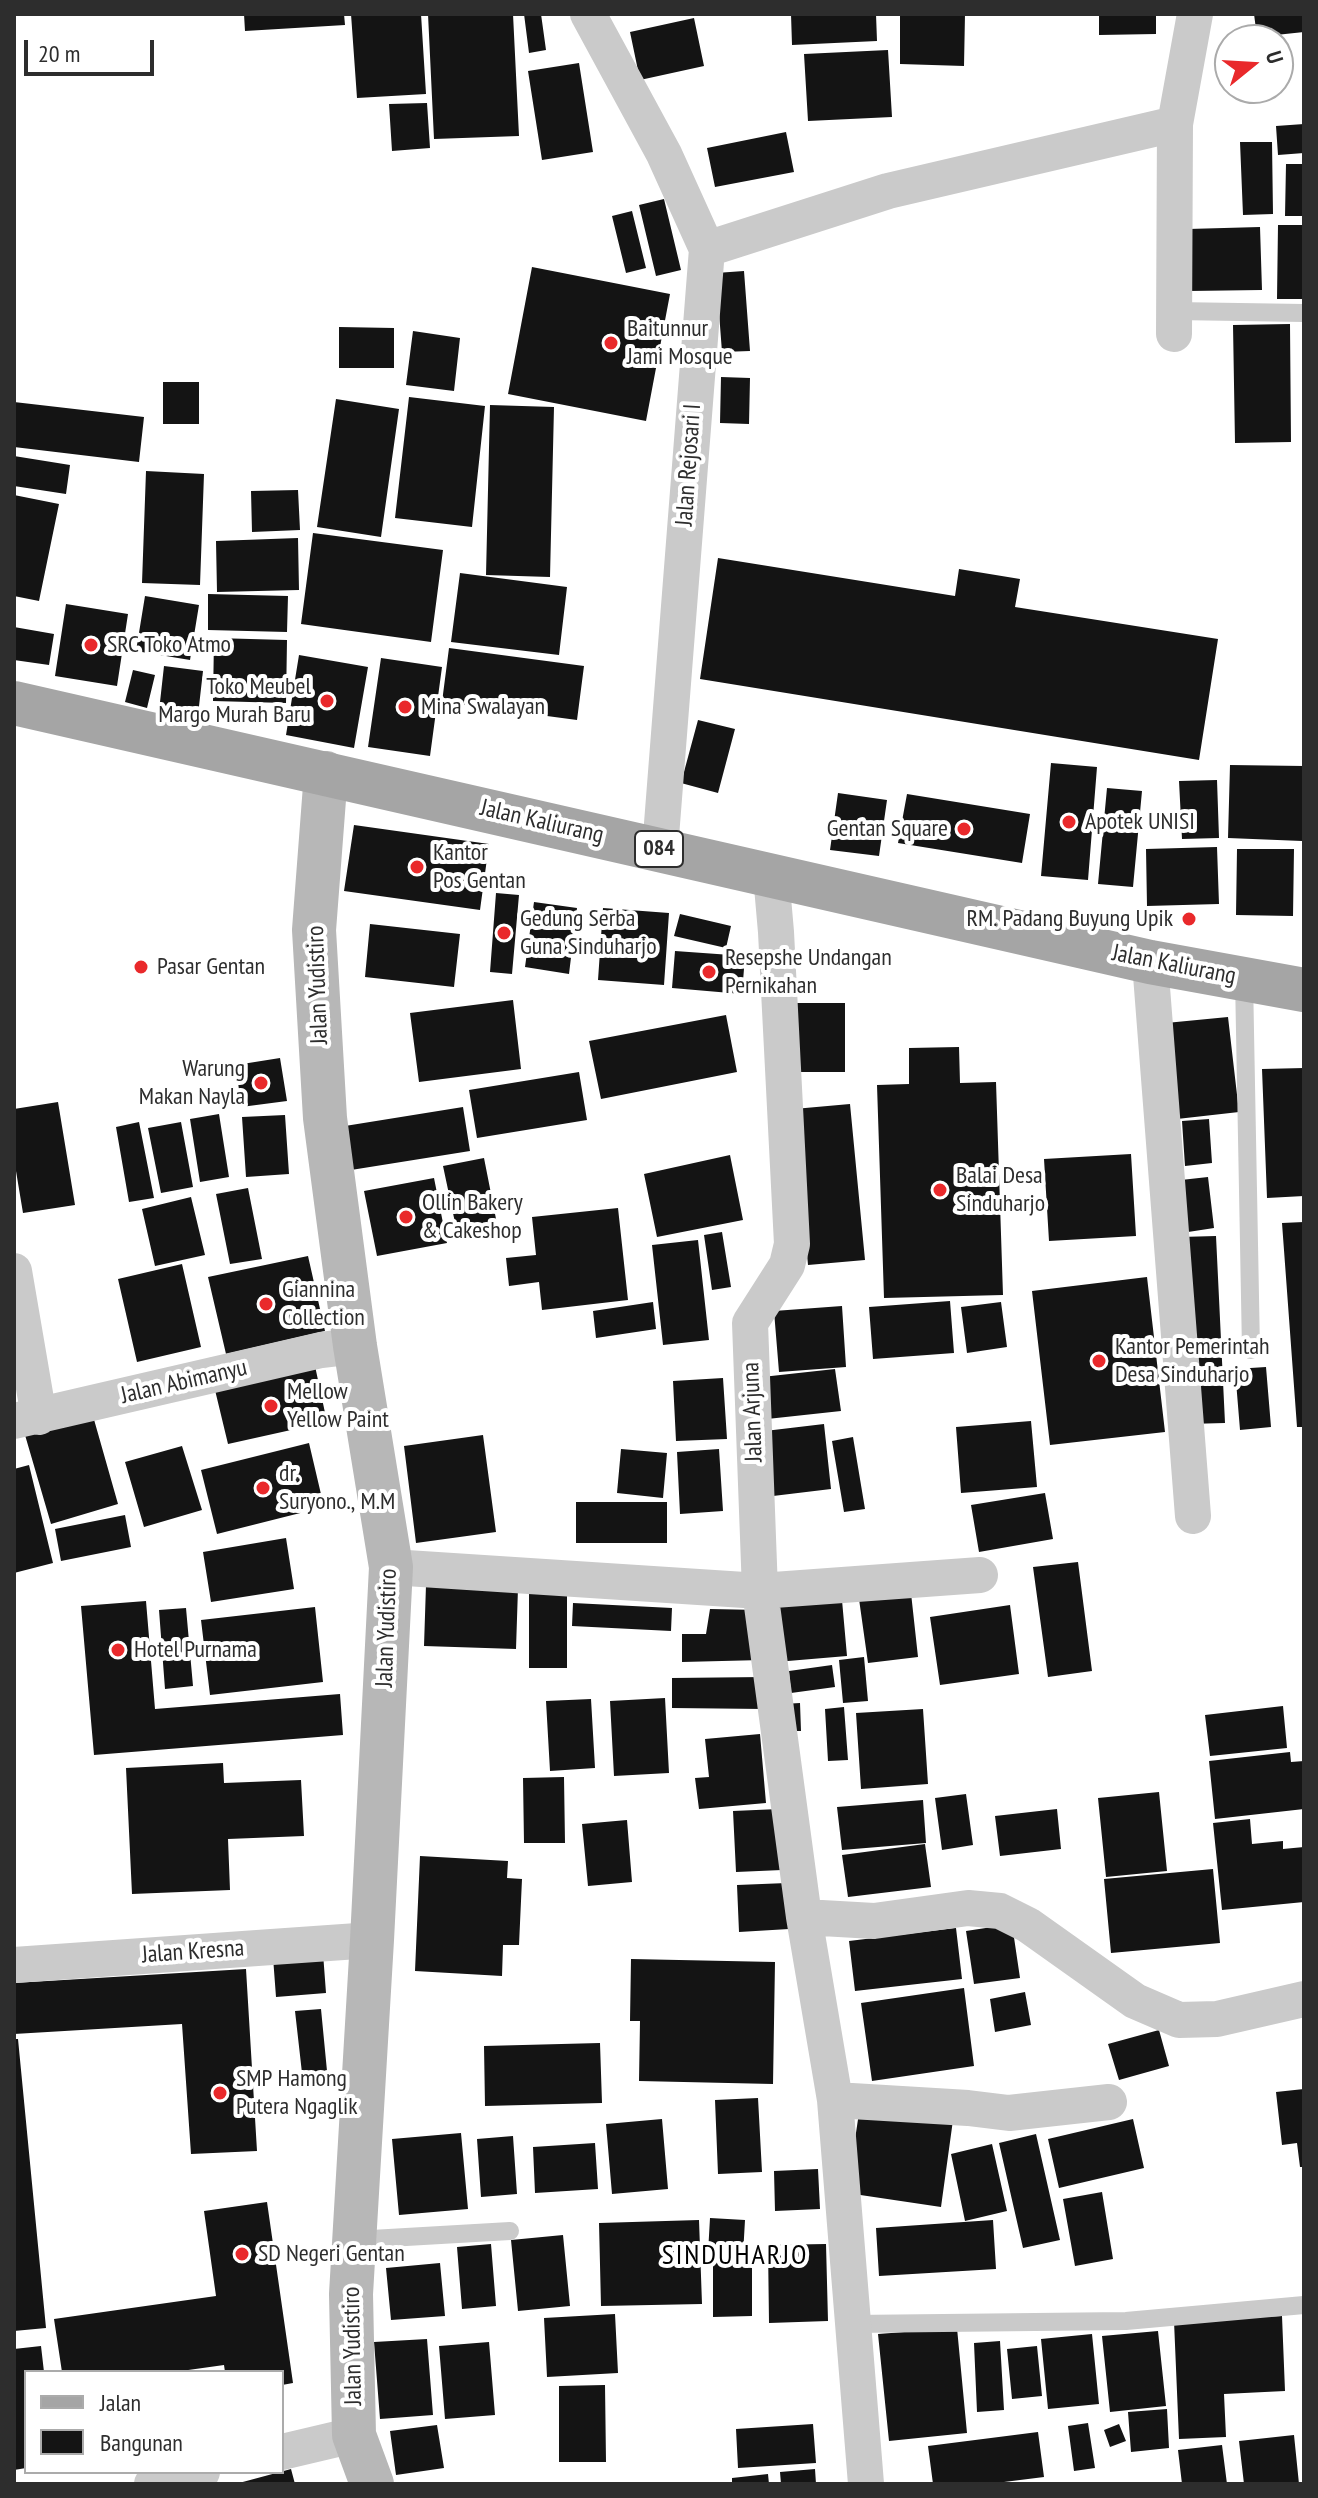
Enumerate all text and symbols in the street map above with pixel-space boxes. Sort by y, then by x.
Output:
scale bar [28,24,158,74]
north arrow [1214,24,1294,104]
text: 20 m [38,38,80,69]
text: U [1260,47,1290,67]
place label: Baitunnur Jami Mosque [627,315,733,371]
marker: Baitunnur Jami Mosque [602,334,620,352]
street label: Jalan Rejosari I [670,403,708,527]
place label: SRC Toko Atmo [107,631,231,659]
marker: SRC Toko Atmo [82,636,100,654]
place label: Toko Meubel Margo Murah Baru [158,673,311,729]
marker: Toko Meubel Margo Murah Baru [318,692,336,710]
place label: Mina Swalayan [421,693,545,721]
marker: Mina Swalayan [396,698,414,716]
street label: Jalan Kaliurang [478,794,606,850]
place label: Apotek UNISI [1085,808,1195,836]
marker: Apotek UNISI [1060,813,1078,831]
place label: Gentan Square [827,815,948,843]
marker: Gentan Square [955,820,973,838]
road number: 084 [635,831,683,867]
place label: Kantor Pos Gentan [433,839,526,895]
marker: Kantor Pos Gentan [408,858,426,876]
place label: Gedung Serba Guna Sinduharjo [520,905,657,961]
place label: RM. Padang Buyung Upik [966,905,1173,933]
marker: RM. Padang Buyung Upik [1180,910,1198,928]
marker: Gedung Serba Guna Sinduharjo [495,924,513,942]
street label: Jalan Yudistiro [302,925,334,1045]
street label: Jalan Kaliurang [1110,939,1238,991]
place label: Resepshe Undangan Pernikahan [725,944,892,1000]
place label: Pasar Gentan [157,953,265,981]
marker: Pasar Gentan [132,958,150,976]
marker: Resepshe Undangan Pernikahan [700,963,718,981]
place label: Warung Makan Nayla [139,1055,245,1111]
marker: Warung Makan Nayla [252,1074,270,1092]
place label: Balai Desa Sinduharjo [956,1162,1045,1218]
marker: Balai Desa Sinduharjo [931,1181,949,1199]
place label: Ollin Bakery & Cakeshop [422,1189,523,1245]
marker: Ollin Bakery & Cakeshop [397,1208,415,1226]
place label: Giannina Collection [282,1276,365,1332]
marker: Giannina Collection [257,1295,275,1313]
place label: Kantor Pemerintah Desa Sinduharjo [1115,1333,1270,1389]
marker: Kantor Pemerintah Desa Sinduharjo [1090,1352,1108,1370]
street label: Jalan Abimanyu [118,1354,250,1410]
street label: Jalan Arjuna [737,1362,769,1462]
place label: Mellow Yellow Paint [287,1378,389,1434]
marker: Mellow Yellow Paint [262,1397,280,1415]
place label: dr. Suryono., M.M [279,1460,395,1516]
marker: dr. Suryono., M.M [254,1479,272,1497]
street label: Jalan Yudistiro [371,1568,403,1688]
place label: Hotel Purnama [134,1636,257,1664]
marker: Hotel Purnama [109,1641,127,1659]
street label: Jalan Kresna [141,1934,245,1970]
place label: SMP Hamong Putera Ngaglik [236,2065,358,2121]
marker: SMP Hamong Putera Ngaglik [211,2084,229,2102]
district label: SINDUHARJO [662,2239,808,2273]
place label: SD Negeri Gentan [258,2240,405,2268]
marker: SD Negeri Gentan [233,2245,251,2263]
street label: Jalan Yudistiro [338,2286,368,2406]
legend [24,2370,284,2474]
text: Jalan [100,2387,141,2418]
text: Bangunan [100,2427,183,2458]

